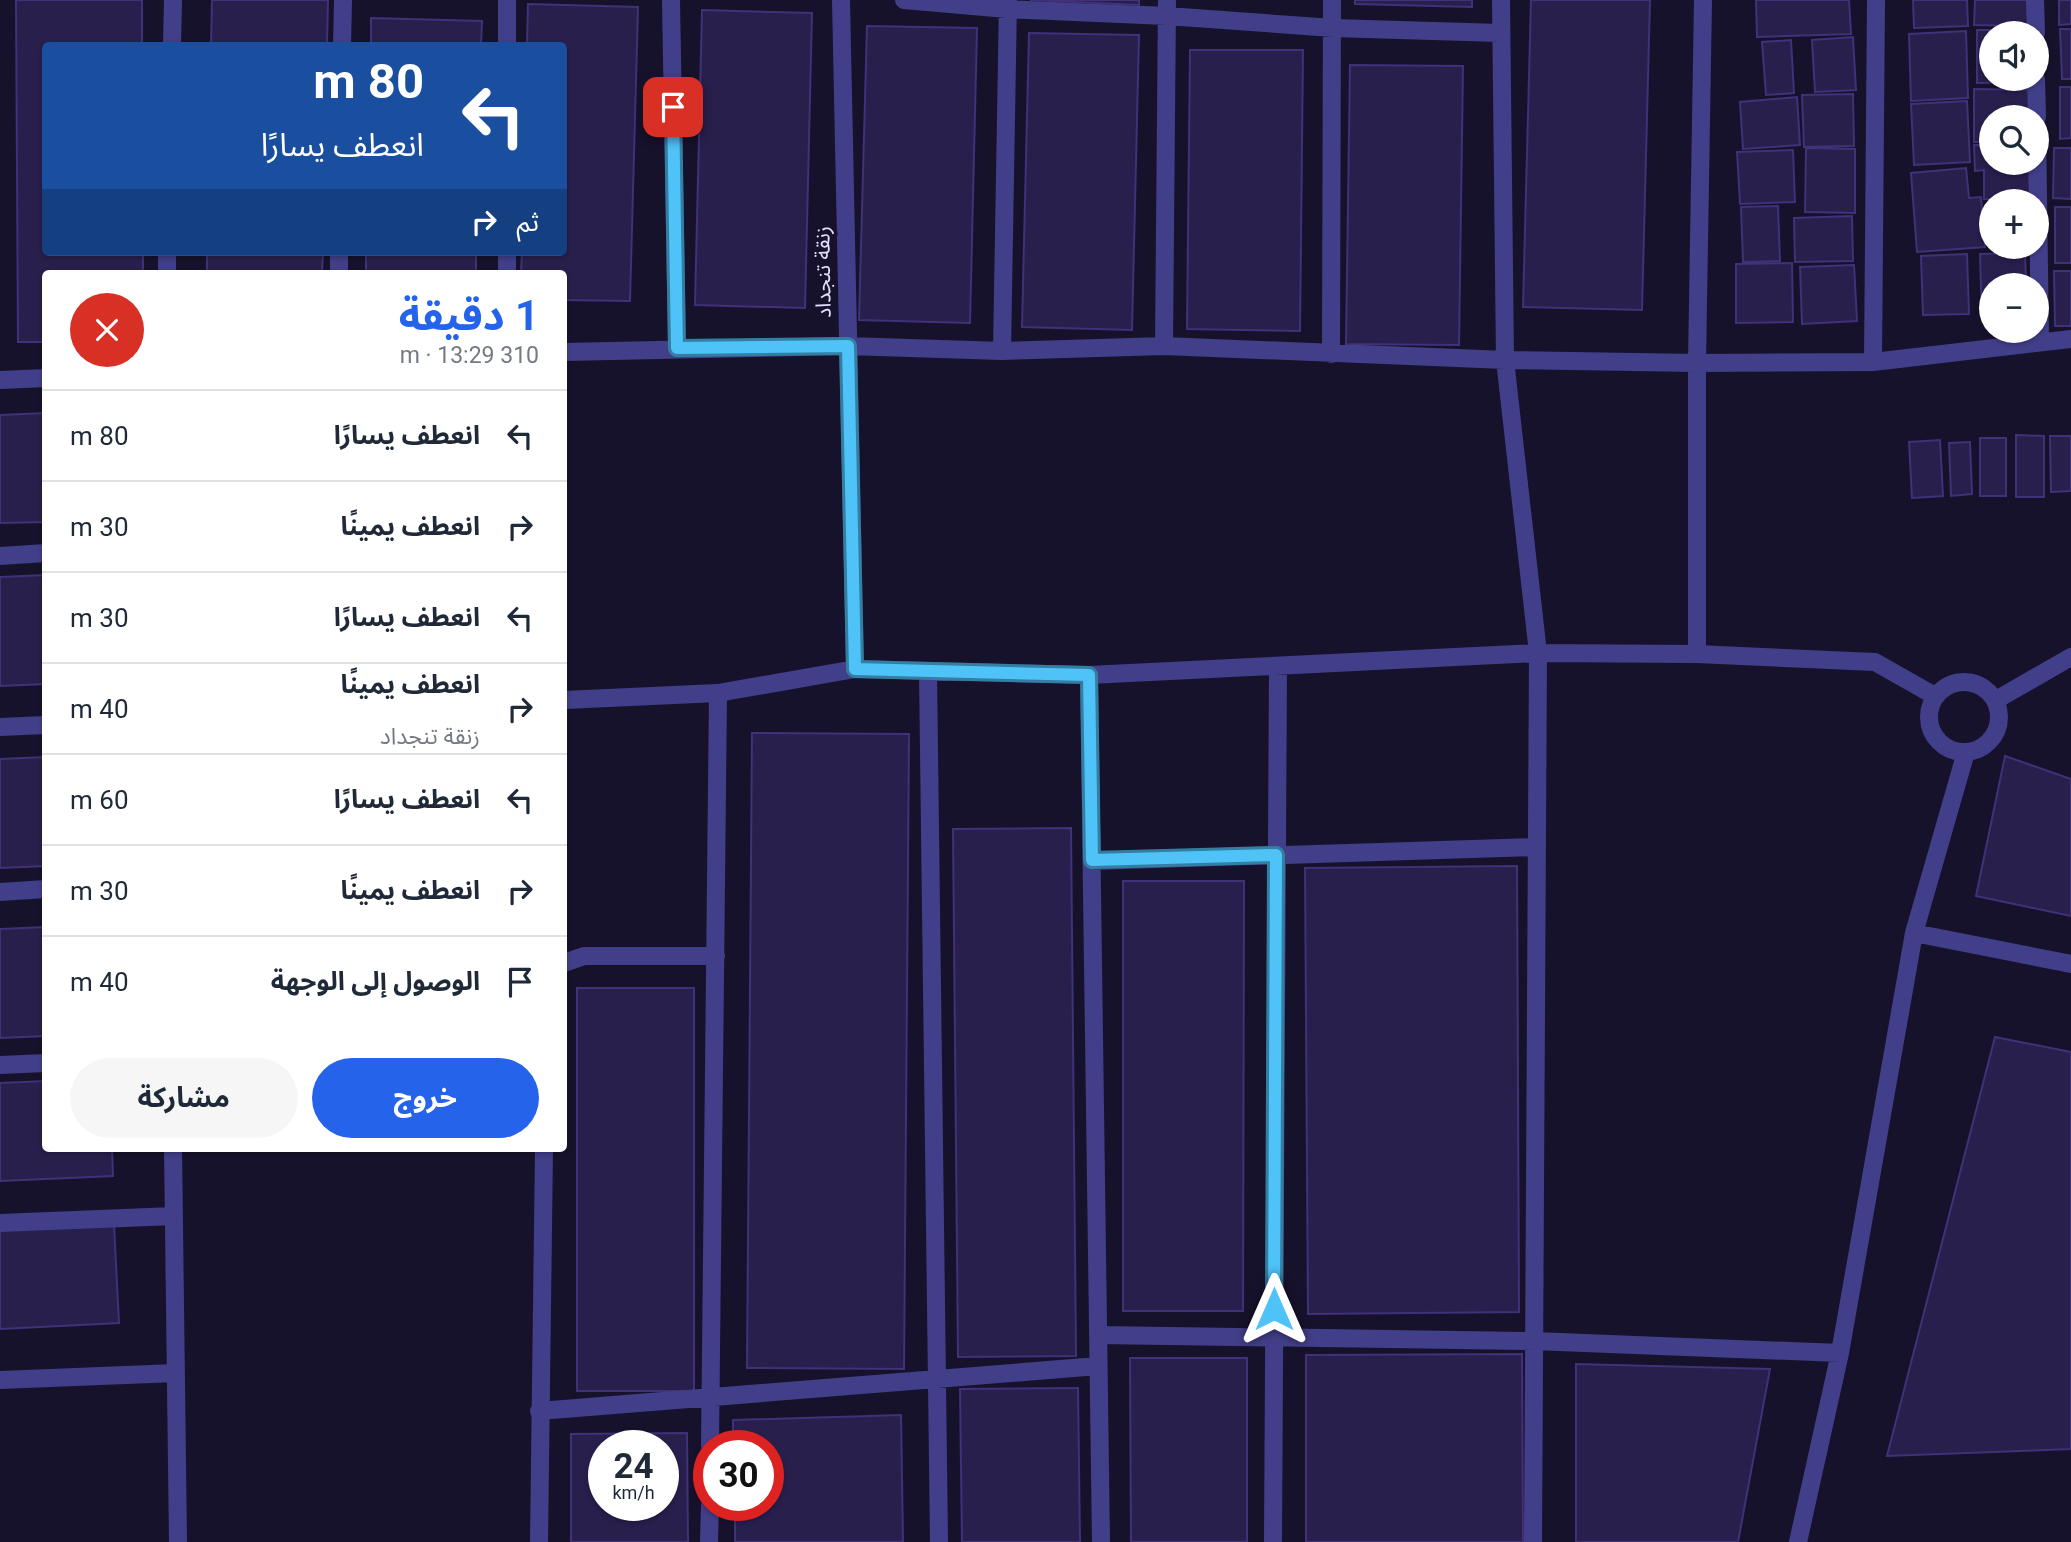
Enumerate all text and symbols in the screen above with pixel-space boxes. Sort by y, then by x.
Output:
map controls [1979,21,2049,343]
button: sound [1979,21,2049,91]
text: 80 m [313,53,424,110]
icon: left [448,70,539,161]
pin [643,77,703,137]
icon: arrive [654,88,692,126]
button: search [1979,105,2049,175]
text: انعطف يسارًا [261,126,424,164]
button: + [1979,189,2049,259]
icon: right [465,203,503,241]
text: ثم [517,207,539,237]
street label: زنقة تنجداد [810,226,836,318]
button: − [1979,273,2049,343]
text: 1 دقيقة [399,291,539,340]
button: close [70,293,144,367]
text: 310 m · 13:29 [400,342,539,369]
icon: left [501,417,539,455]
text: انعطف يسارًا [334,420,480,450]
text: 80 m [70,421,129,451]
icon: right [501,508,539,546]
text: انعطف يمينًا [341,511,480,541]
text: 30 m [70,512,129,542]
icon: left [501,599,539,637]
text: انعطف يسارًا [334,602,480,632]
text: 30 m [70,603,129,633]
text: انعطف يمينًا [341,669,480,699]
icon: right [501,690,539,728]
text: 40 m [70,694,129,724]
text: زنقة تنجداد [380,723,480,750]
icon: left [501,781,539,819]
text: انعطف يسارًا [334,784,480,814]
text: 60 m [70,785,129,815]
icon: right [501,872,539,910]
text: انعطف يمينًا [341,875,480,905]
text: 30 m [70,876,129,906]
icon: arrive [501,963,539,1001]
text: الوصول إلى الوجهة [271,966,480,996]
text: 40 m [70,967,129,997]
button: مشاركة [70,1058,298,1138]
button: خروج [312,1058,539,1138]
position arrow [1237,1272,1311,1346]
speed limit sign: 30 [693,1430,784,1521]
text: 24 [613,1446,654,1487]
text: km/h [612,1482,655,1503]

